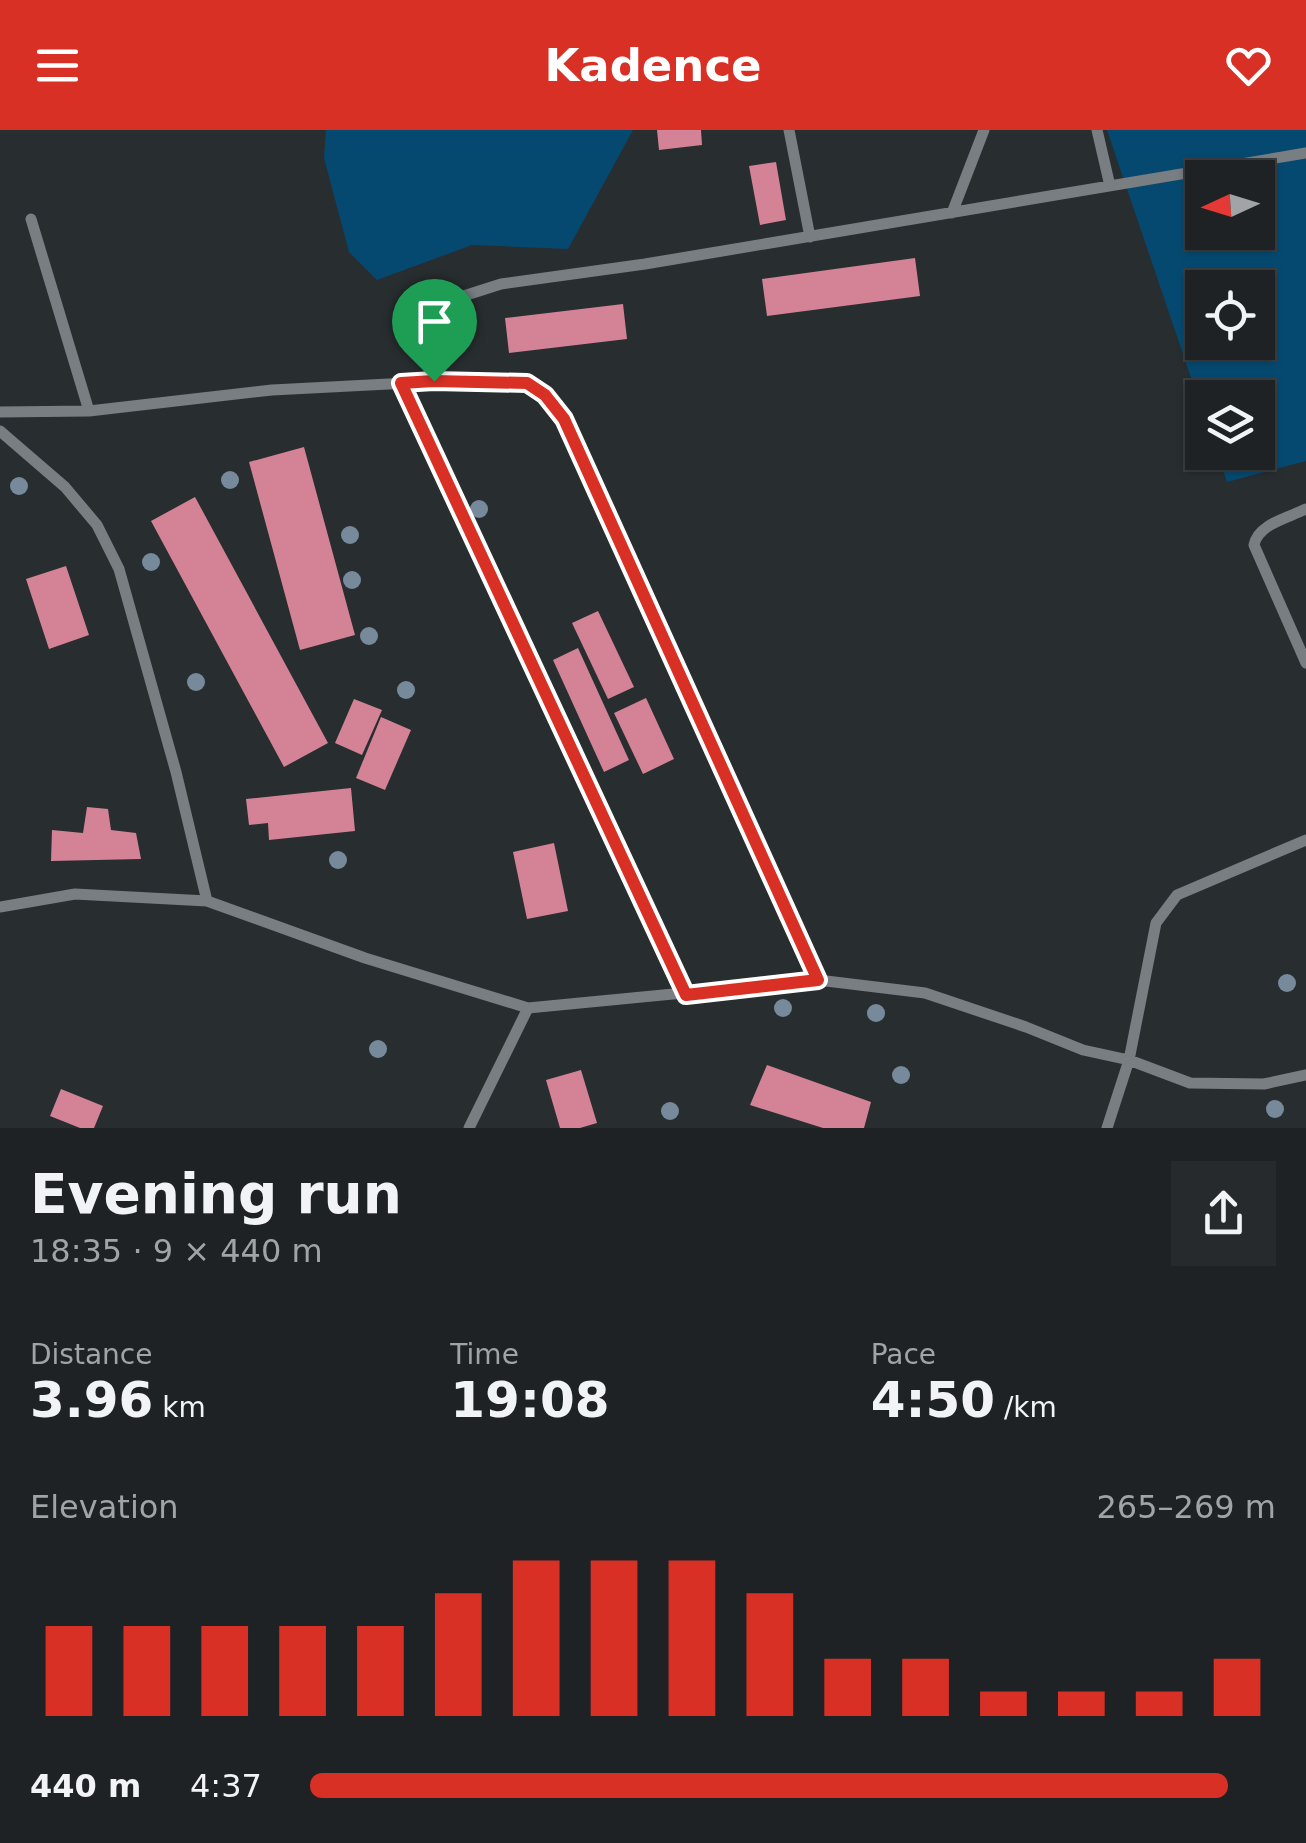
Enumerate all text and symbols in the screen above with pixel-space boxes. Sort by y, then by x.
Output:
icon: menu [30,38,85,93]
icon: heart [1221,38,1276,93]
text: Kadence [544,39,762,92]
north arrow [1185,160,1275,250]
map controls [1185,160,1275,470]
button: locate [1185,270,1275,360]
pin [392,279,477,382]
icon: arrive [407,294,462,349]
button: layers [1185,380,1275,470]
button: share [1171,1161,1276,1266]
text: Evening run [30,1162,402,1226]
text: 18:35 · 9 × 440 m [30,1232,323,1270]
text: Distance [30,1338,152,1371]
text: Time [450,1338,519,1371]
text: Pace [871,1338,936,1371]
text: 3.96 [30,1371,153,1429]
text: 19:08 [450,1371,609,1429]
text: 4:50 [871,1371,995,1429]
text: km [153,1391,206,1424]
text: /km [995,1391,1057,1424]
text: Elevation [30,1488,179,1526]
text: 265–269 m [1097,1488,1276,1526]
text: 440 m [30,1767,141,1805]
text: 4:37 [190,1767,262,1805]

